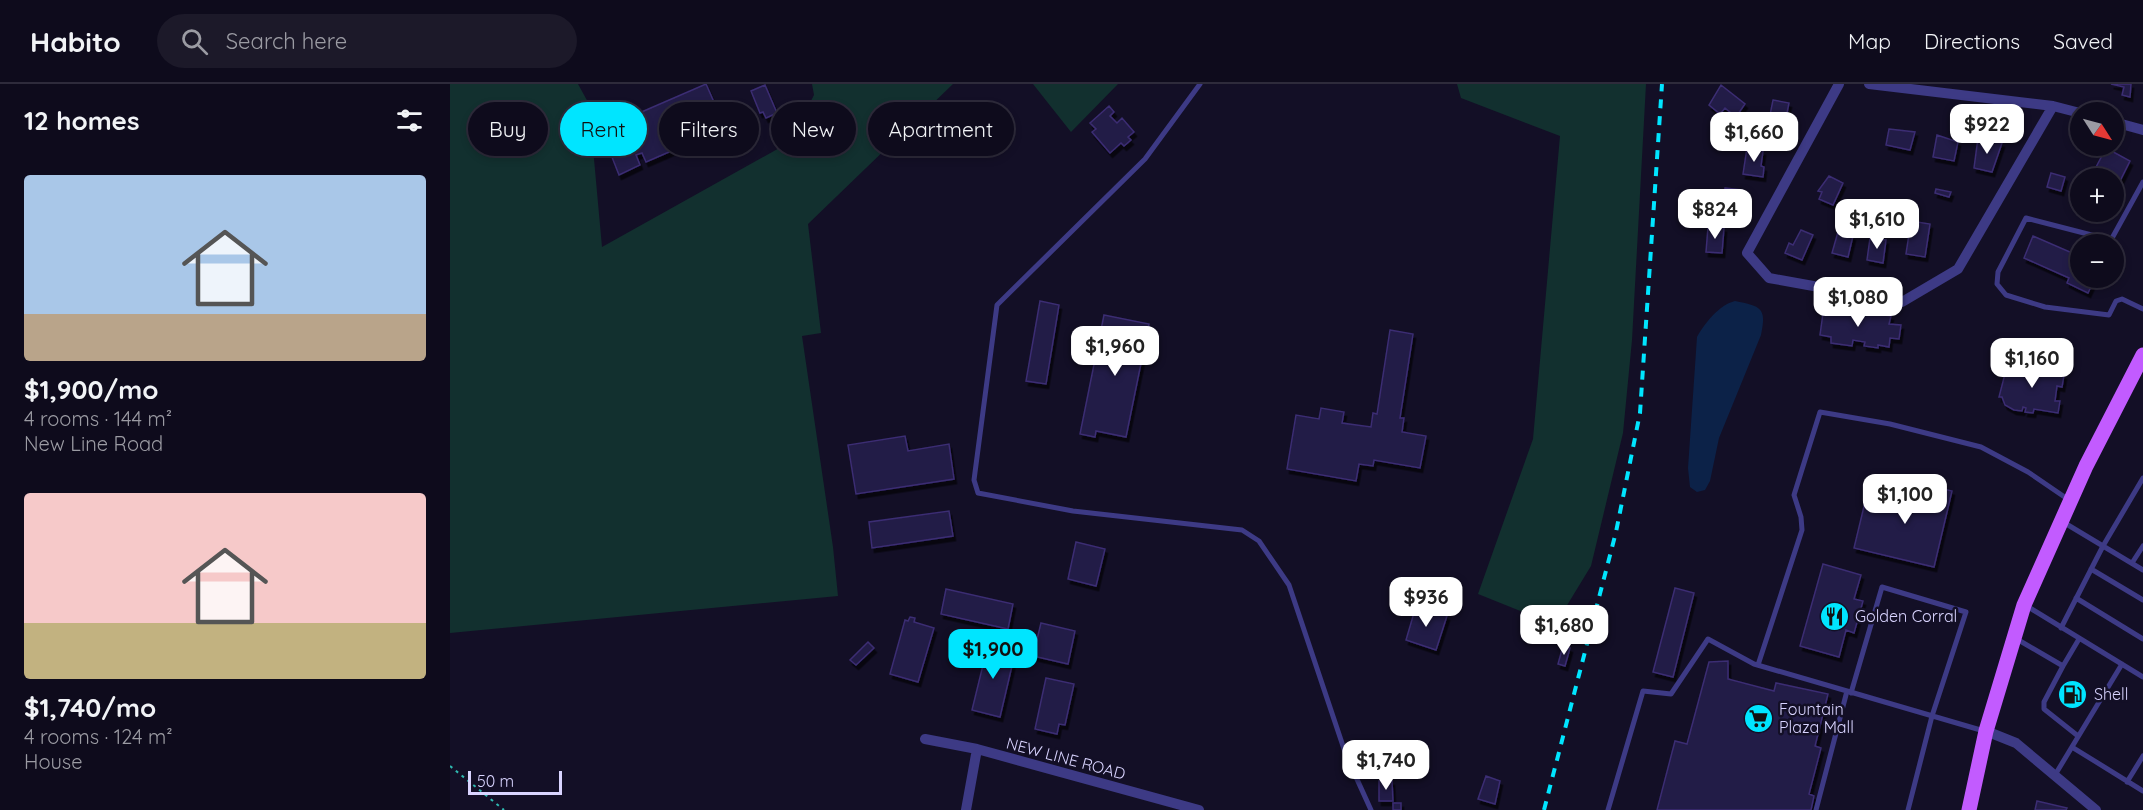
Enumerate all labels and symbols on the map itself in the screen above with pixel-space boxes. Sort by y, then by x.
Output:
north arrow [2070,102,2124,156]
pin: $922 [1951,104,2023,155]
pin: $1,660 [1705,112,1803,163]
pin: $824 [1679,189,1751,240]
pin: $1,610 [1828,199,1926,250]
pin: $1,080 [1809,277,1907,328]
pin: $1,960 [1066,326,1164,377]
pin: $1,160 [1983,338,2081,389]
pin: $1,100 [1856,474,1954,525]
pin: $936 [1390,577,1462,628]
restaurant icon: Golden Corral [1818,600,1850,632]
pin: $1,680 [1515,605,1613,656]
place label: Golden Corral [1855,606,1957,626]
pin: $1,900 [944,629,1042,680]
fuel station icon: Shell [2057,678,2089,710]
place label: Shell [2094,684,2128,704]
place label: Fountain Plaza Mall [1779,699,1854,737]
supermarket icon: Fountain Plaza Mall [1742,702,1774,734]
street label: NEW LINE ROAD [1004,732,1128,784]
pin: $1,740 [1337,740,1435,791]
scale bar [468,768,562,796]

